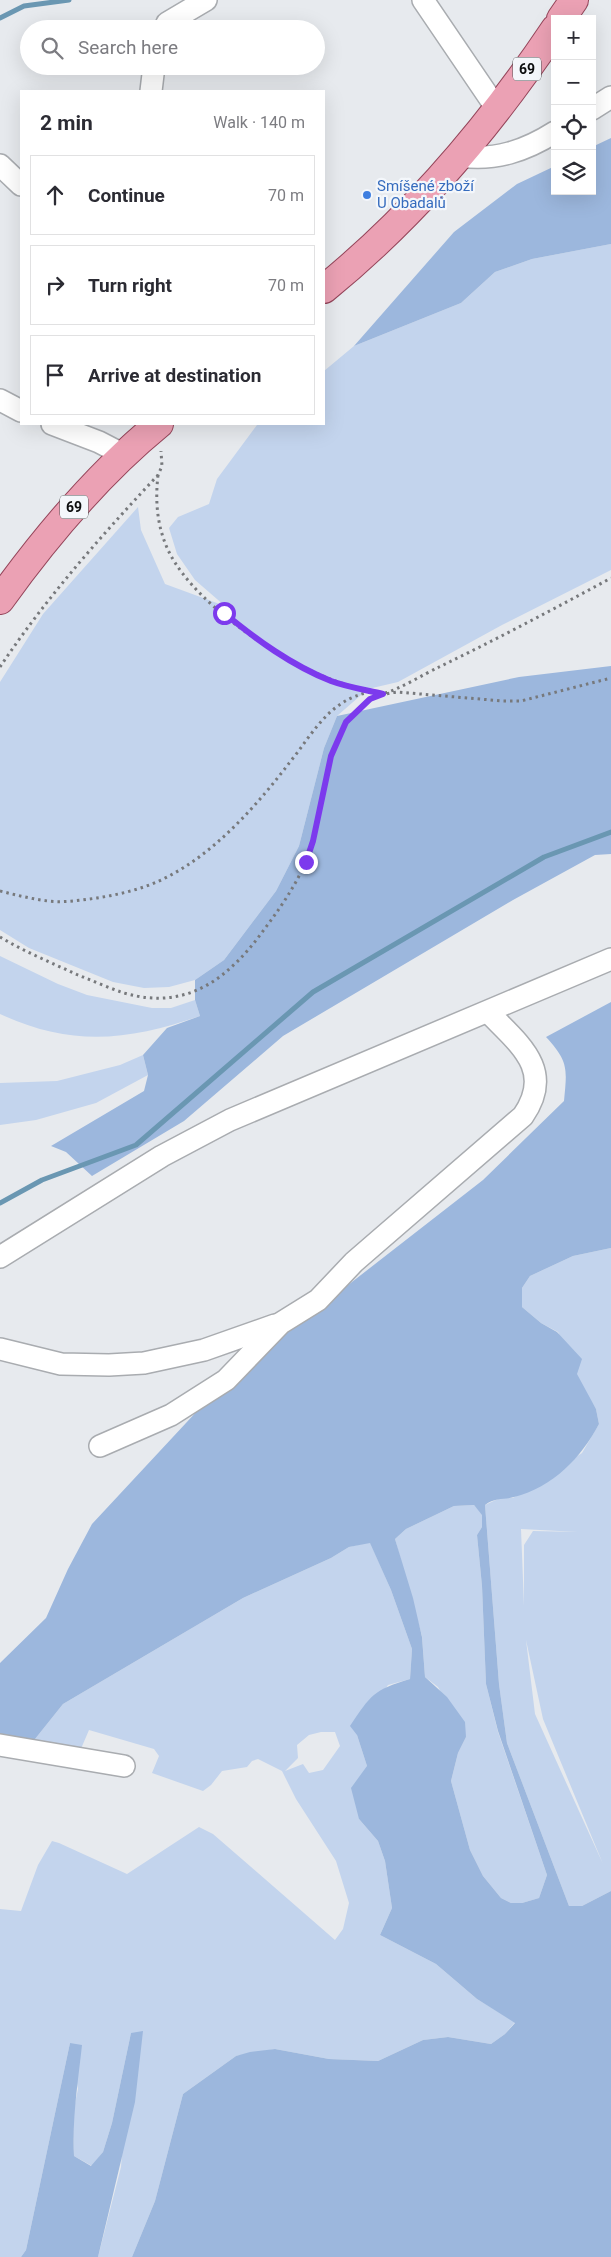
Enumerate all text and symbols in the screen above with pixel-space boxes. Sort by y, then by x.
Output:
map controls [551,15,596,195]
button: + [551,15,596,60]
search box [20,20,325,75]
icon: search [38,34,66,62]
text: Search here [78,36,178,59]
road number: 69 [513,58,541,80]
button: − [551,60,596,105]
button: locate [551,105,596,150]
text: 2 min [40,111,93,135]
text: Walk · 140 m [213,113,305,132]
button: layers [551,150,596,195]
place label: Smíšené zboží U Obadalů [377,177,475,212]
icon: ahead [41,181,69,209]
text: Continue [88,184,165,207]
text: 70 m [268,186,304,205]
marker: Smíšené zboží U Obadalů [361,189,373,201]
icon: right [41,271,69,299]
text: Turn right [88,274,172,297]
text: 70 m [268,276,304,295]
icon: arrive [41,361,69,389]
text: Arrive at destination [88,364,261,387]
road number: 69 [60,496,88,518]
route start [213,602,236,625]
route end [295,851,318,874]

